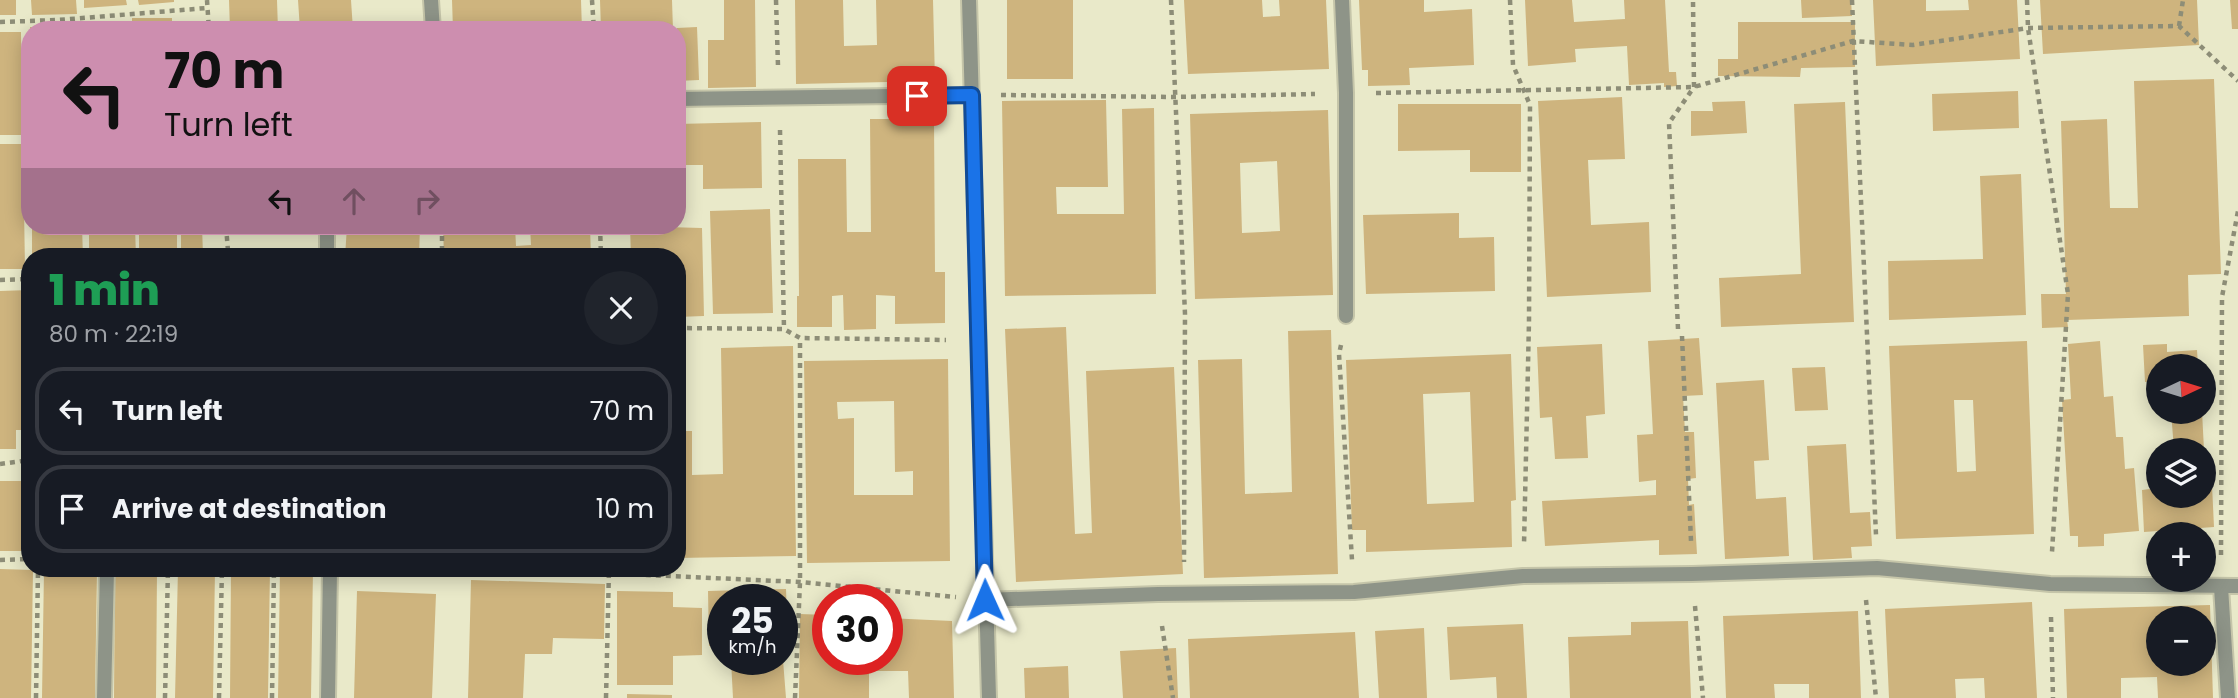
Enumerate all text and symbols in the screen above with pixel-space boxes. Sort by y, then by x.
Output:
text: 70 m [164,37,284,105]
icon: left [49,49,140,140]
pin [887,66,947,126]
icon: arrive [898,77,936,115]
text: Turn left [164,102,293,147]
icon: left [262,182,300,220]
icon: ahead [335,182,373,220]
icon: right [408,182,446,220]
text: 1 min [49,261,160,320]
button: close [584,271,658,345]
text: 80 m · 22:19 [49,318,178,350]
north arrow [2146,354,2216,424]
map controls [2146,354,2216,676]
icon: left [53,392,91,430]
text: Turn left [112,393,223,429]
text: 70 m [590,393,654,429]
button: layers [2146,438,2216,508]
icon: arrive [53,490,91,528]
text: Arrive at destination [112,491,387,527]
text: 10 m [596,491,654,527]
button: + [2146,522,2216,592]
position arrow [948,563,1022,637]
speed limit sign: 30 [812,584,903,675]
text: 25 [731,596,774,645]
button: − [2146,606,2216,676]
text: km/h [729,634,776,659]

